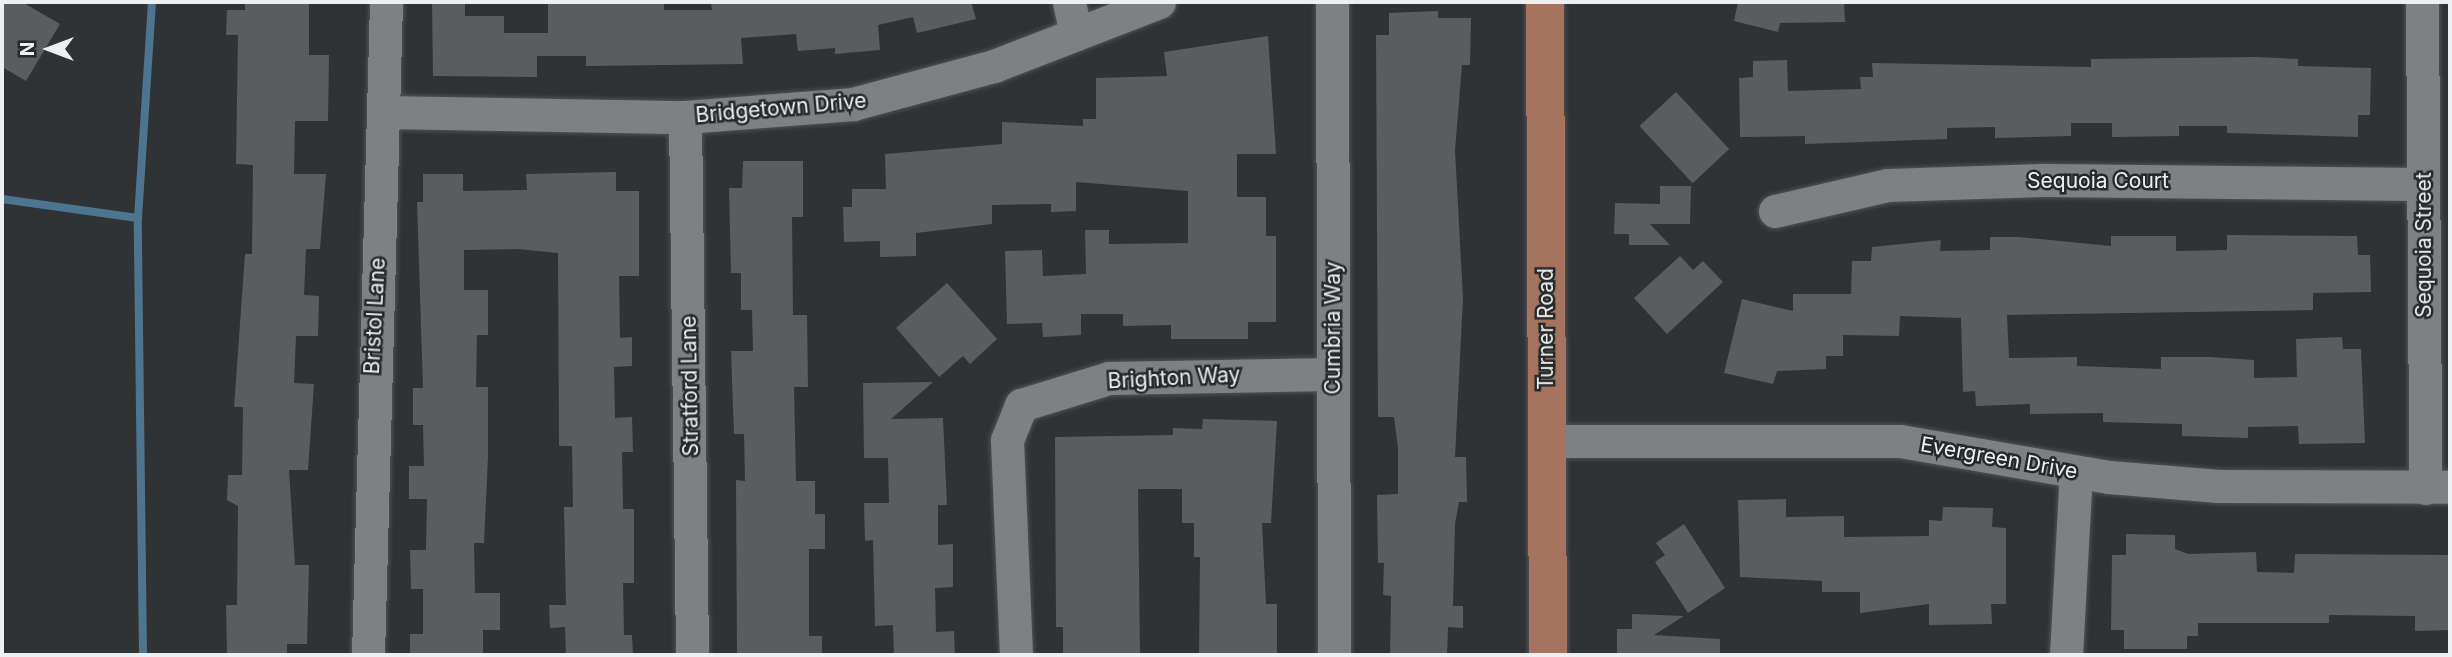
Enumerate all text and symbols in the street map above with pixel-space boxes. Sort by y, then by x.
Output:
north arrow [14,14,84,84]
text: N [16,42,39,56]
street label: Bridgetown Drive [694,88,868,128]
street label: Sequoia Court [2027,168,2169,194]
street label: Sequoia Street [2411,172,2437,318]
street label: Bristol Lane [359,257,391,375]
street label: Cumbria Way [1320,262,1346,394]
street label: Turner Road [1533,268,1559,390]
street label: Stratford Lane [676,315,704,457]
street label: Brighton Way [1107,362,1241,394]
street label: Evergreen Drive [1918,432,2080,484]

